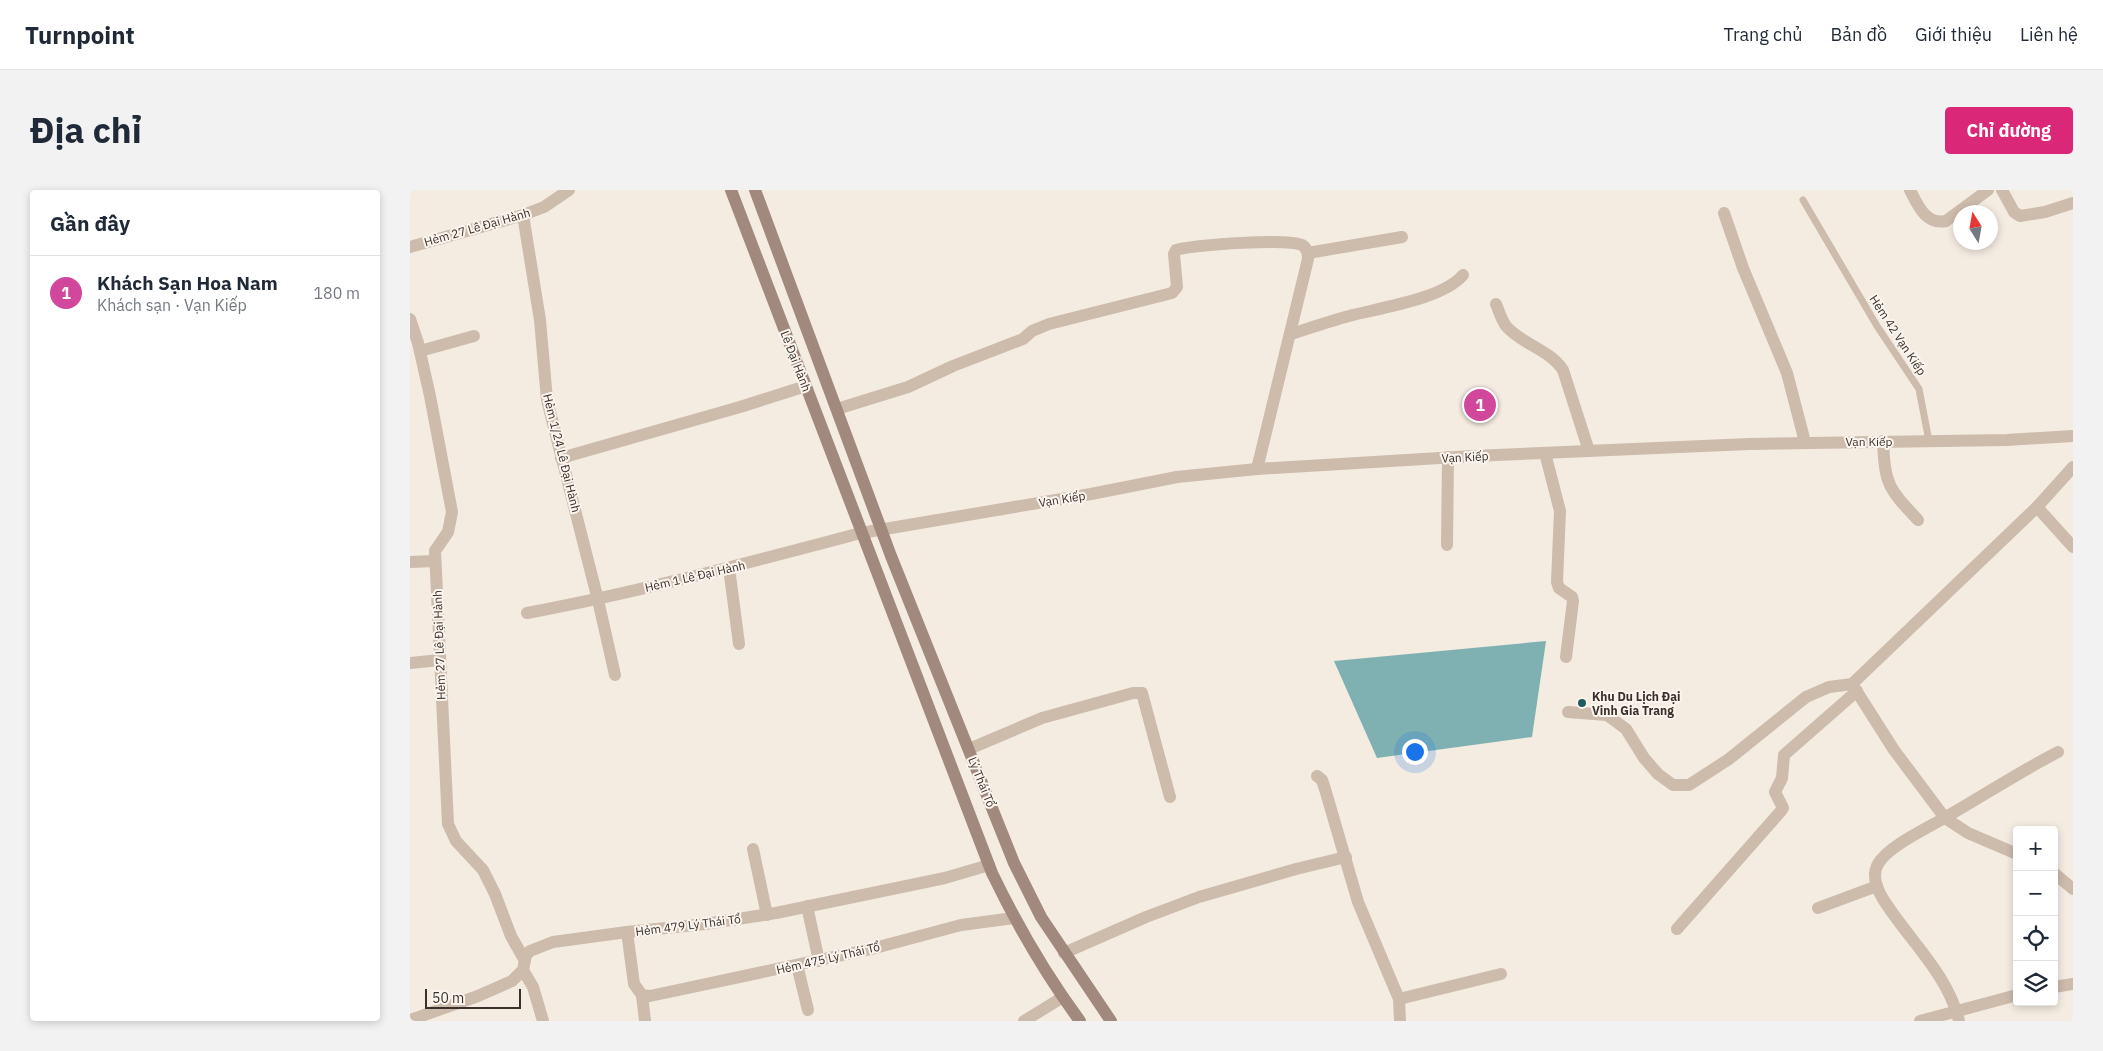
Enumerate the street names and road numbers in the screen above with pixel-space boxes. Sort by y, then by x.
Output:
street label: Hẻm 27 Lê Đại Hành [422,205,532,249]
street label: Hẻm 42 Vạn Kiếp [1866,292,1930,378]
street label: Lê Đại Hành [777,328,815,394]
street label: Hẻm 1/24 Lê Đại Hành [540,392,584,514]
street label: Vạn Kiếp [1845,434,1893,449]
street label: Vạn Kiếp [1441,448,1489,466]
street label: Vạn Kiếp [1038,488,1086,510]
street label: Hẻm 1 Lê Đại Hành [643,557,747,595]
street label: Hẻm 27 Lê Đại Hành [430,590,448,700]
street label: Lý Thái Tổ [965,755,999,810]
street label: Hẻm 479 Lý Thái Tổ [635,911,742,939]
street label: Hẻm 475 Lý Thái Tổ [775,939,882,977]

